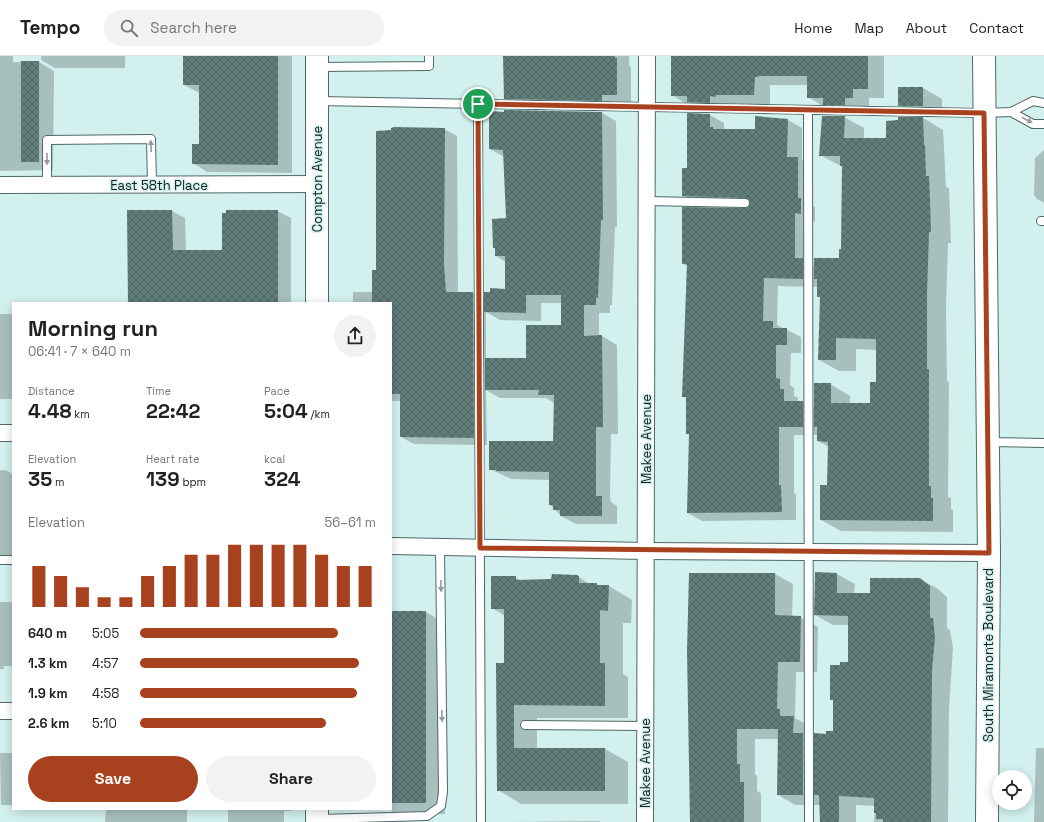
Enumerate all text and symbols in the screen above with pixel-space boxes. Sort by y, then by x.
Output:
search box [104,10,384,46]
text: Tempo [20,15,80,40]
icon: search [118,17,140,39]
text: Search here [150,18,237,37]
text: Home [794,19,832,37]
text: Map [854,19,884,37]
text: About [906,19,947,37]
text: Contact [969,19,1024,37]
pin [461,87,495,121]
icon: arrive [467,93,489,115]
one-way arrow [1021,117,1032,124]
street label: Compton Avenue [309,126,326,232]
one-way arrow [148,140,155,152]
one-way arrow [44,153,50,166]
street label: East 58th Place [110,177,208,194]
text: Morning run [28,314,158,342]
button: share [334,315,376,357]
text: 06:41 · 7 × 640 m [28,343,131,360]
text: Distance [28,384,75,398]
text: Time [146,384,171,398]
text: Pace [264,384,290,398]
street label: Makee Avenue [638,394,655,484]
text: 4.48 [28,398,71,424]
text: 22:42 [146,398,200,424]
text: 5:04 [264,398,308,424]
text: km [71,407,90,421]
text: /km [308,407,330,421]
text: Elevation [28,452,76,466]
text: Heart rate [146,452,199,466]
text: kcal [264,452,285,466]
text: 35 [28,466,52,492]
text: 139 [146,466,180,492]
text: 324 [264,466,300,492]
text: m [52,475,64,489]
text: bpm [180,475,206,489]
text: Elevation [28,514,85,531]
text: 56–61 m [324,514,376,531]
street label: South Miramonte Boulevard [980,568,997,742]
one-way arrow [438,580,444,593]
text: 640 m [28,625,67,642]
text: 5:05 [92,625,119,642]
text: 1.3 km [28,655,67,672]
text: 4:57 [92,655,118,672]
text: 1.9 km [28,685,68,702]
text: 4:58 [92,685,119,702]
one-way arrow [439,710,446,722]
text: 2.6 km [28,715,69,732]
text: 5:10 [92,715,117,732]
street label: Makee Avenue [637,718,654,808]
button: Save [28,756,198,802]
button: Share [206,756,376,802]
map controls [992,770,1032,810]
button: locate [992,770,1032,810]

